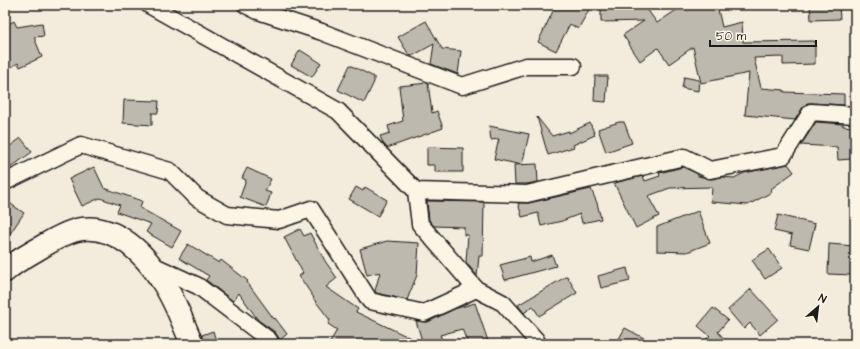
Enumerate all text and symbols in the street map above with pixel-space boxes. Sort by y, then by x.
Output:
scale bar [710,22,816,48]
text: 50 m [716,28,747,45]
north arrow [798,287,838,327]
text: N [816,290,829,307]

